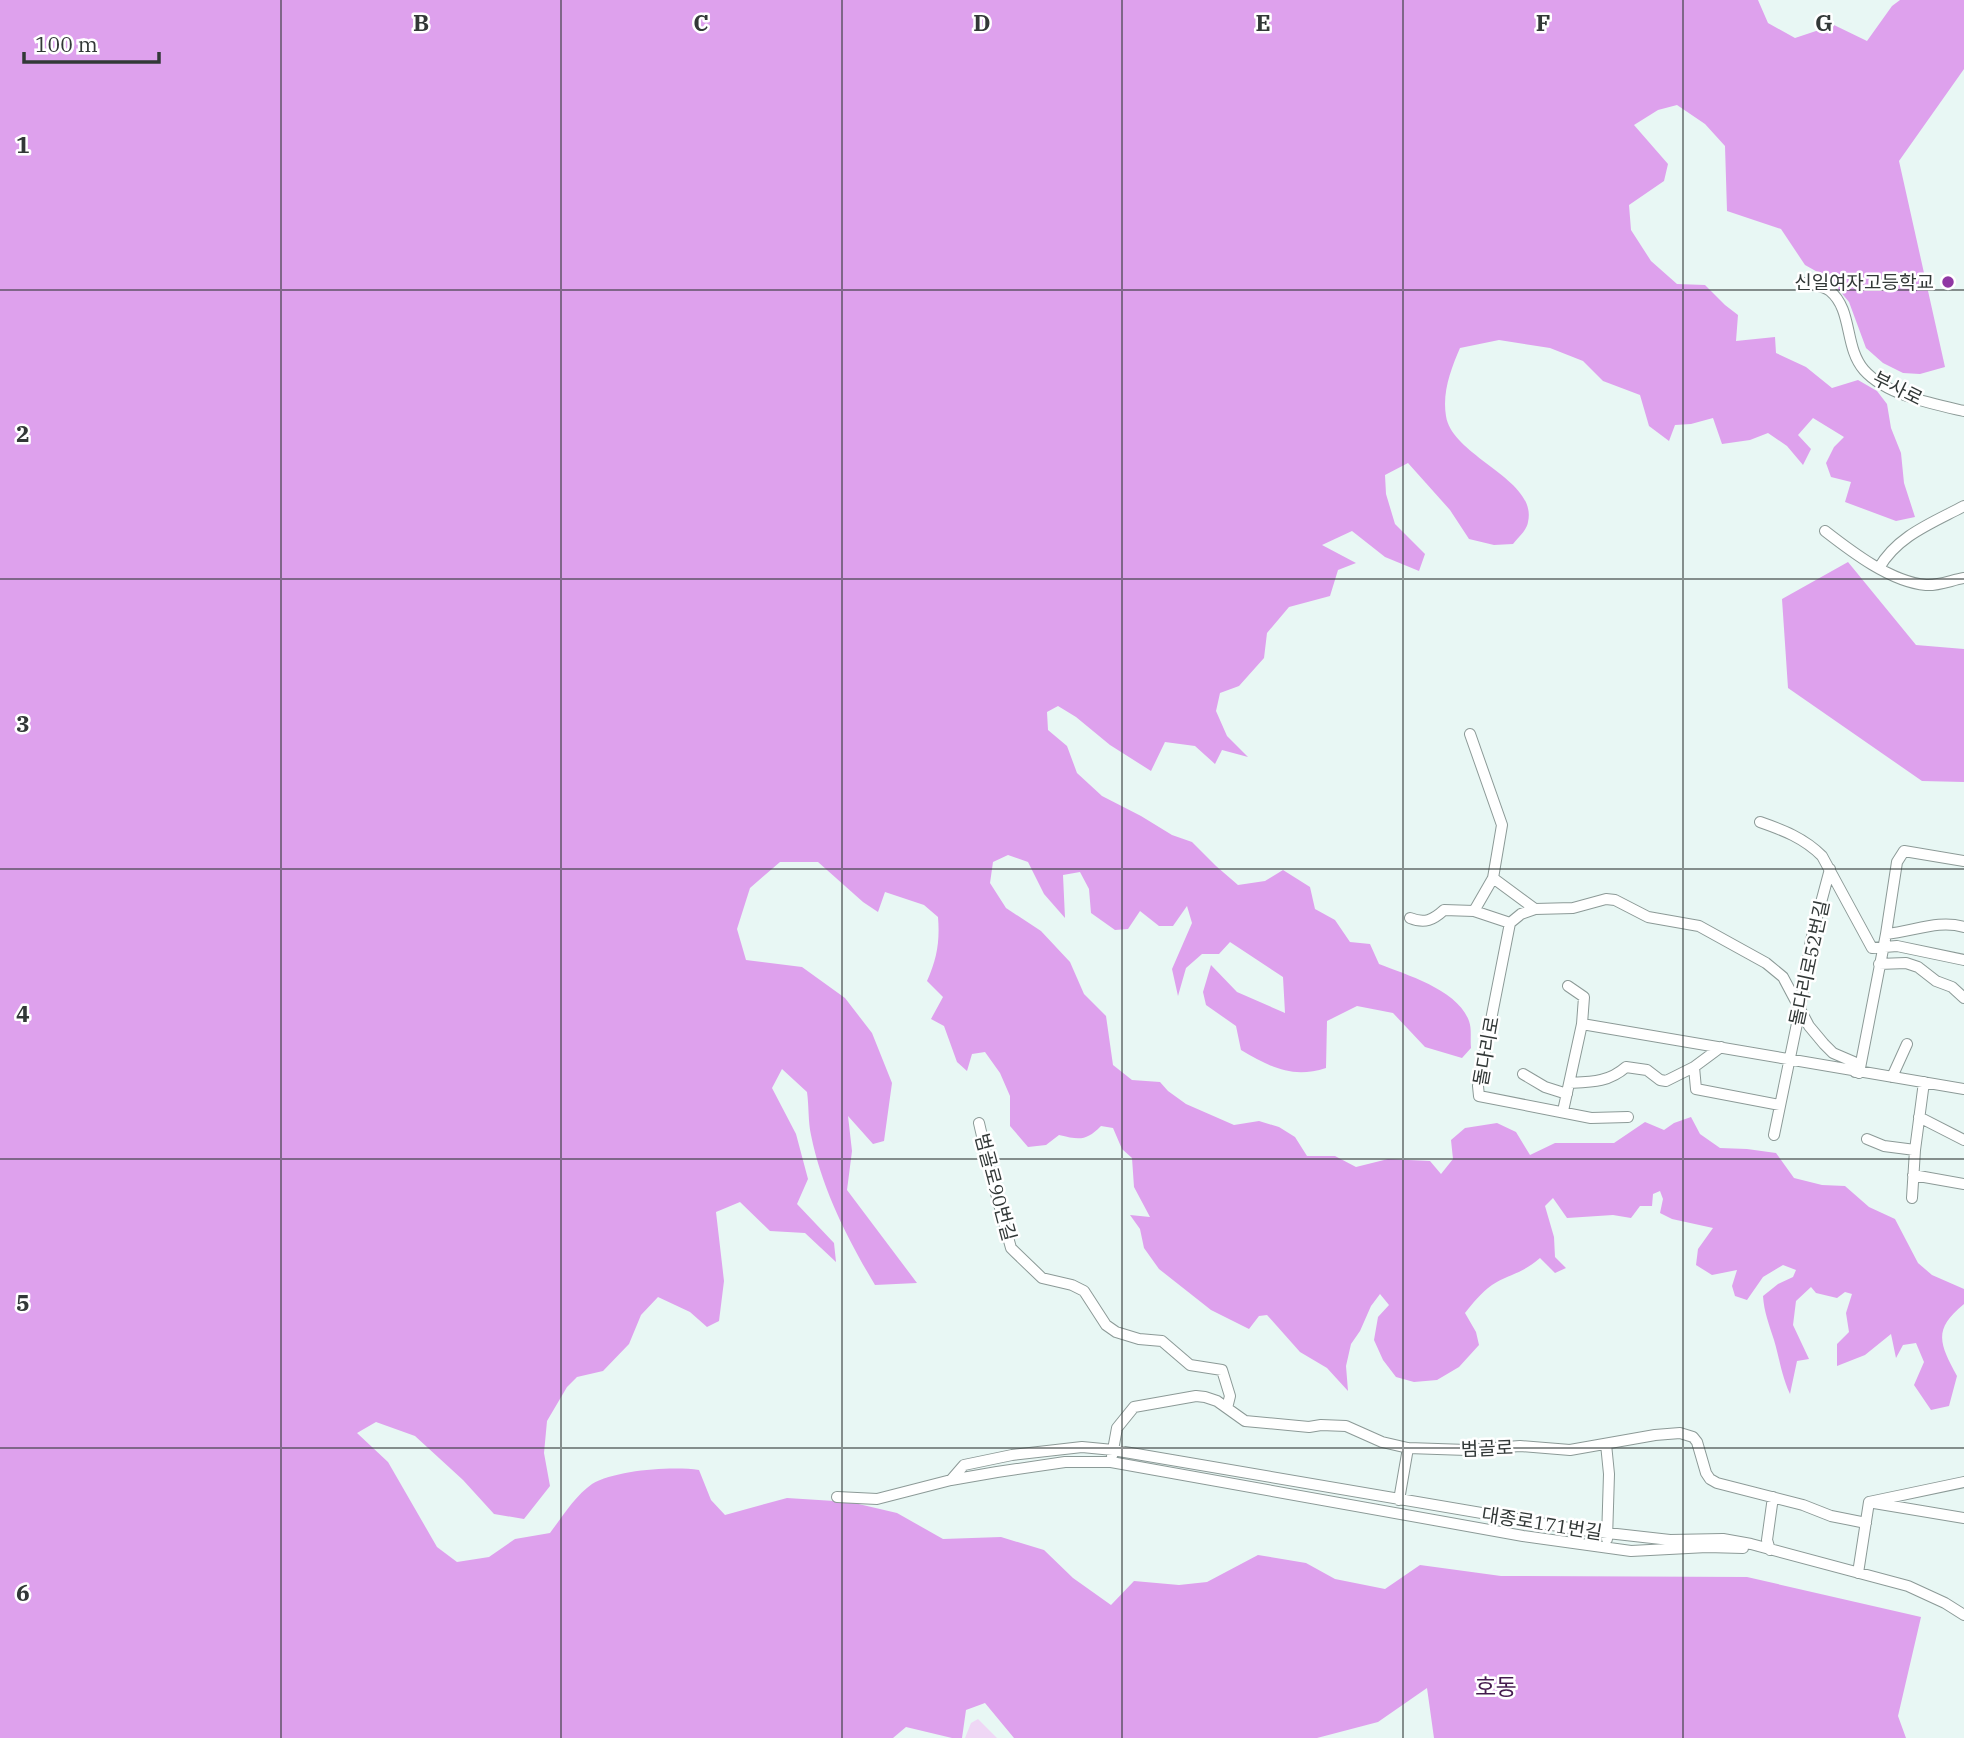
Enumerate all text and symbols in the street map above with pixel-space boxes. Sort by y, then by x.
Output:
text: B [413,7,429,37]
text: C [693,7,709,37]
text: D [973,7,991,37]
text: E [1255,7,1271,37]
text: F [1536,7,1550,37]
text: G [1815,7,1833,37]
scale bar [24,21,159,65]
text: 100 m [35,30,98,58]
text: 1 [16,129,30,159]
place label: 신일여자고등학교 [1794,270,1934,294]
marker: 신일여자고등학교 [1940,274,1956,290]
street label: 부사로 [1869,366,1927,410]
text: 2 [16,418,30,448]
text: 3 [16,708,30,738]
street label: 돌다리로52번길 [1784,898,1834,1028]
text: 4 [16,998,30,1028]
street label: 돌다리로 [1468,1014,1504,1088]
street label: 범골로90번길 [970,1131,1022,1243]
text: 5 [16,1287,30,1317]
street label: 범골로 [1460,1435,1514,1461]
street label: 대종로171번길 [1480,1502,1604,1544]
text: 6 [16,1577,30,1607]
district label: 호동 [1475,1671,1517,1701]

